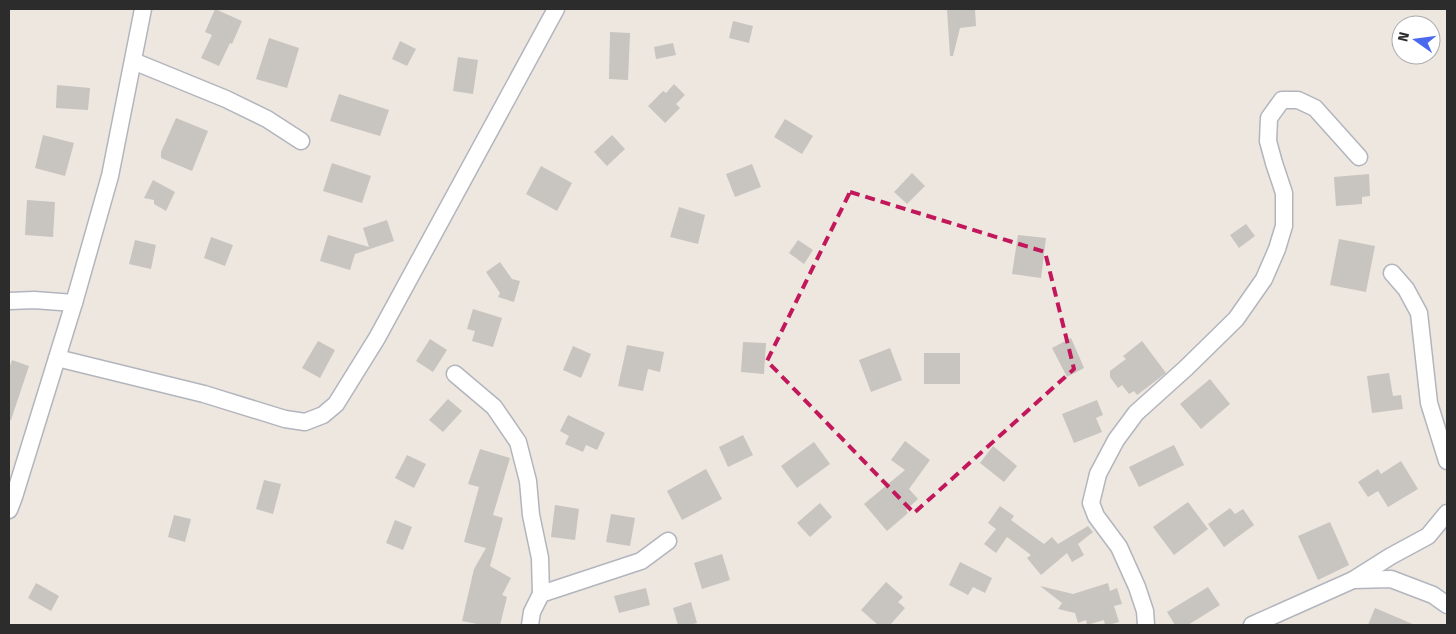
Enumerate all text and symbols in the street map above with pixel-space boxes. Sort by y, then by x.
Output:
north arrow [1391,15,1441,65]
text: N [1394,30,1413,44]

